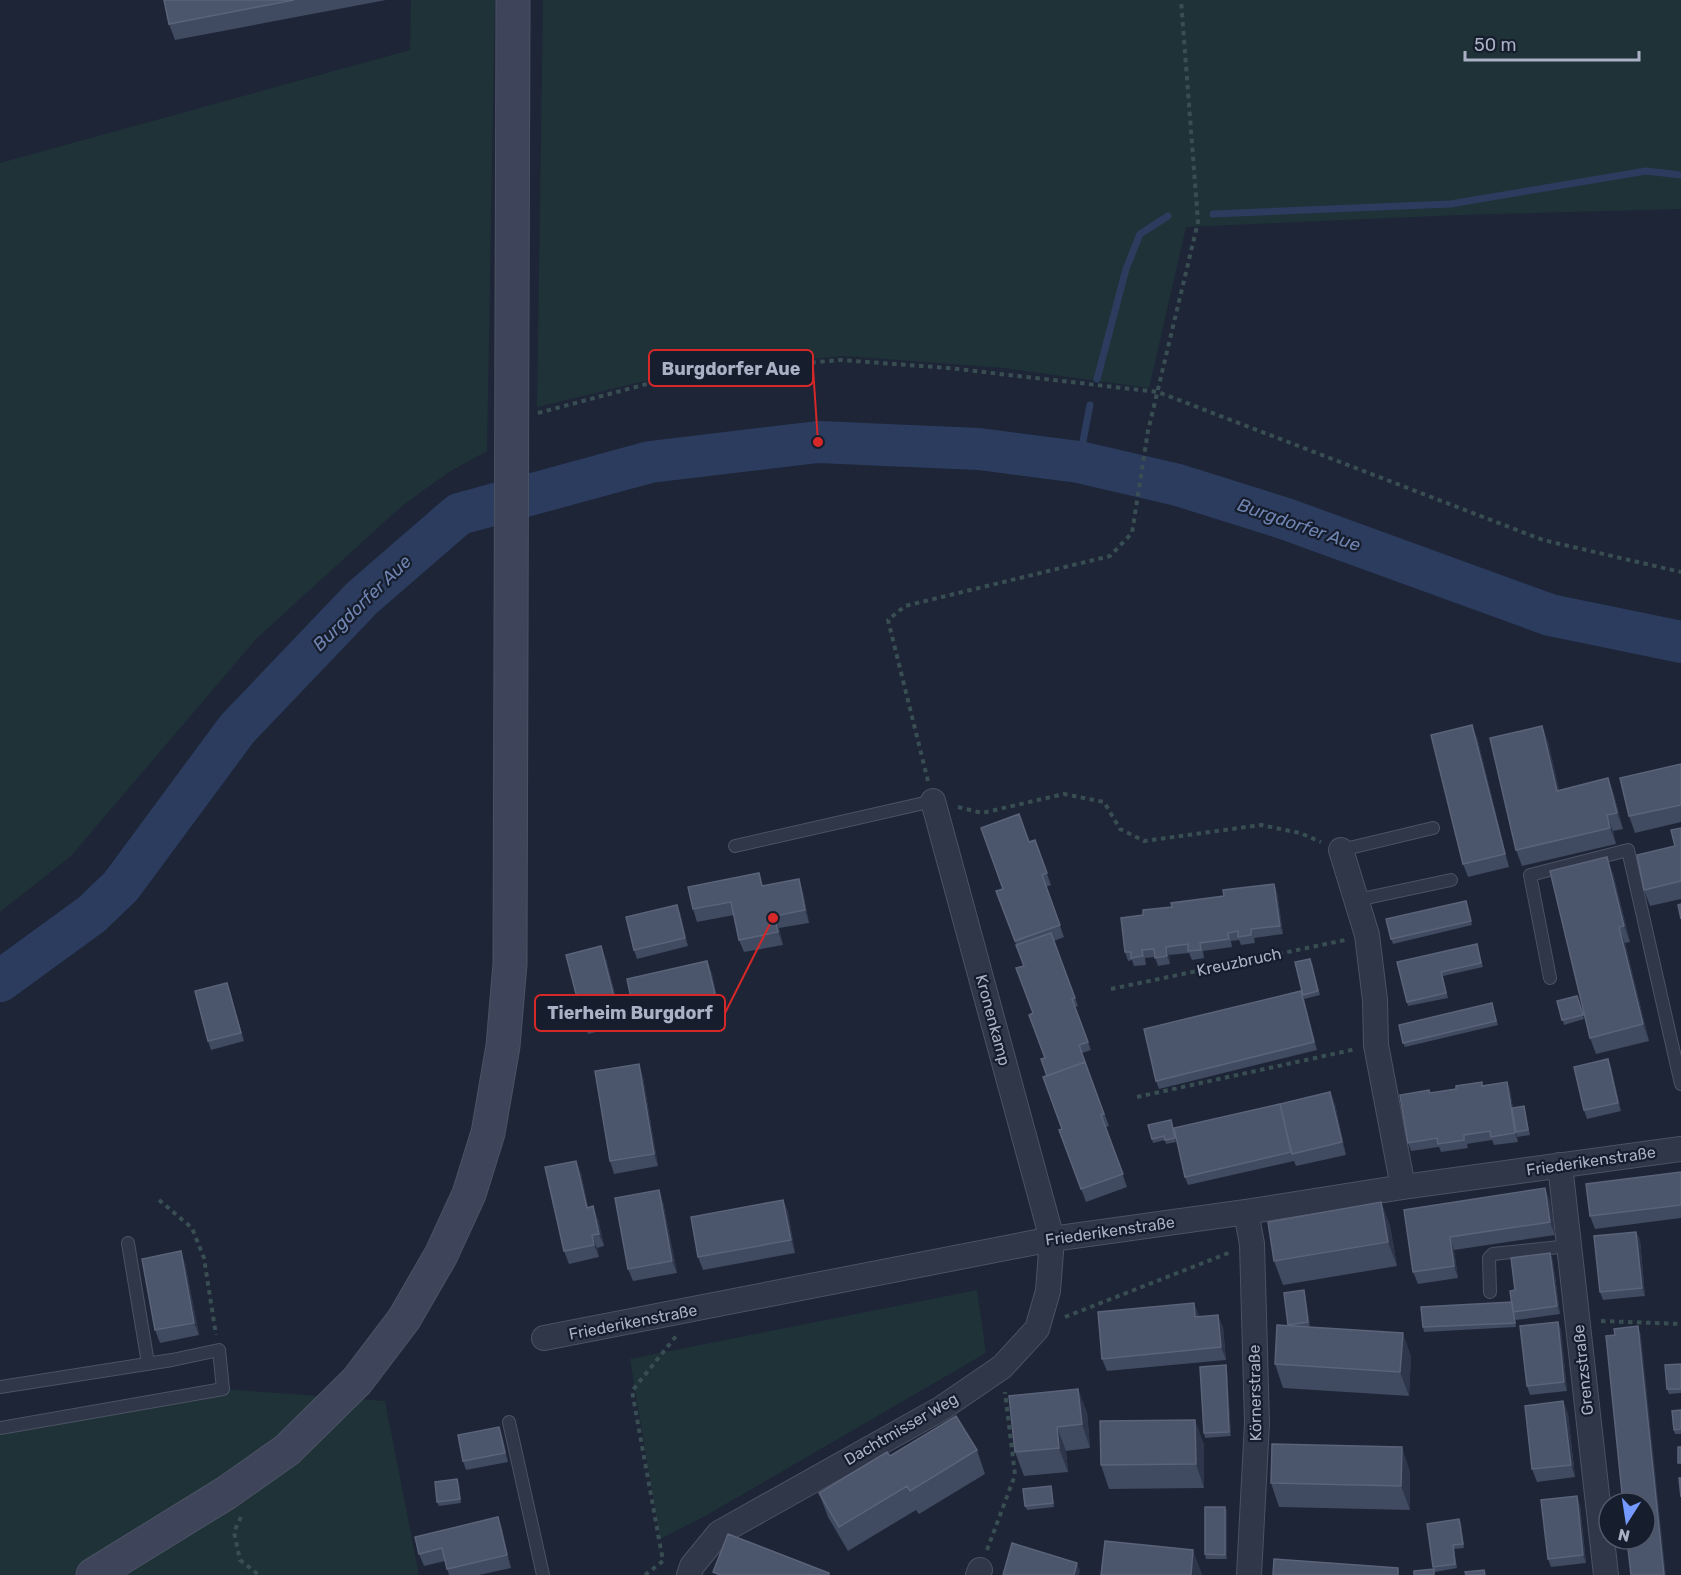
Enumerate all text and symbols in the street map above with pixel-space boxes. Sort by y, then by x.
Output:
scale bar [1465,24,1639,62]
text: 50 m [1474,34,1517,56]
callout: Burgdorfer Aue [649,350,813,386]
text: Burgdorfer Aue [662,358,801,380]
water label: Burgdorfer Aue [1235,494,1363,556]
water label: Burgdorfer Aue [308,550,416,656]
street label: Kreuzbruch [1195,944,1283,980]
street label: Kronenkamp [972,972,1014,1068]
callout: Tierheim Burgdorf [535,995,725,1031]
text: Tierheim Burgdorf [547,1002,713,1024]
street label: Friederikenstraße [1525,1143,1657,1179]
street label: Friederikenstraße [1044,1213,1176,1249]
street label: Friederikenstraße [567,1300,699,1344]
street label: Grenzstraße [1569,1324,1597,1416]
street label: Körnerstraße [1245,1344,1265,1442]
street label: Dachtmisser Weg [841,1389,961,1469]
north arrow [1597,1491,1657,1551]
text: N [1616,1525,1632,1546]

